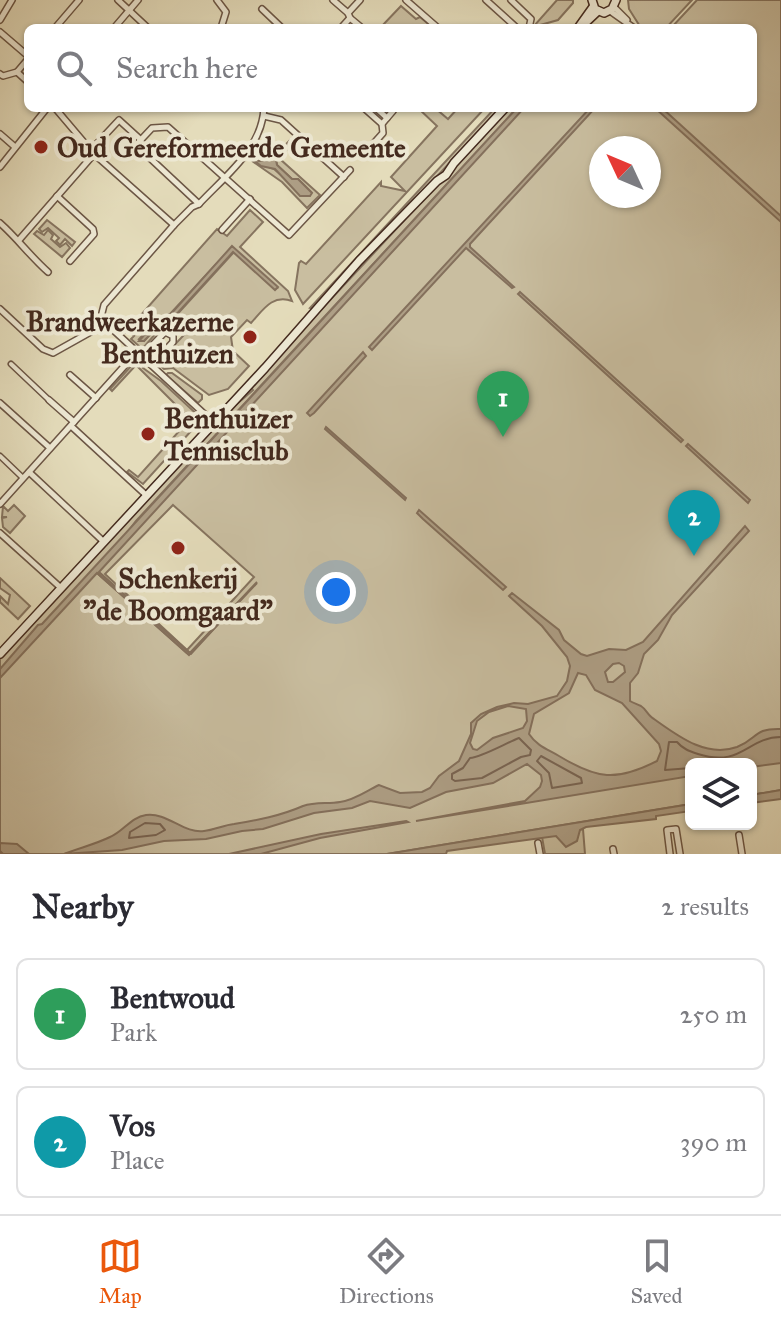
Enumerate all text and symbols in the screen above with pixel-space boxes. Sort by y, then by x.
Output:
search box [24,24,757,112]
icon: search [52,46,96,90]
text: Search here [116,50,258,86]
place label: Oud Gereformeerde Gemeente [57,130,406,165]
north arrow [589,136,661,208]
marker: Oud Gereformeerde Gemeente [32,138,50,156]
place label: Brandweerkazerne Benthuizen [26,304,234,371]
marker: Brandweerkazerne Benthuizen [241,328,259,346]
pin: 1 [477,371,529,437]
place label: Benthuizer Tennisclub [164,401,293,468]
marker: Benthuizer Tennisclub [139,425,157,443]
pin: 2 [668,490,720,556]
marker: Schenkerij "de Boomgaard" [169,539,187,557]
place label: Schenkerij "de Boomgaard" [83,561,273,628]
your location [316,572,356,612]
map controls [685,758,757,830]
button: layers [685,758,757,830]
text: Nearby [32,886,134,927]
text: 2 results [661,890,749,922]
text: Bentwoud [110,980,235,1016]
text: 1 [55,998,65,1030]
text: 250 m [680,998,747,1030]
text: Park [110,1016,157,1048]
text: Vos [110,1108,155,1144]
text: 2 [54,1126,66,1158]
text: 390 m [680,1126,747,1158]
text: Place [110,1144,165,1176]
tab: Map [98,1234,142,1309]
tab: Directions [339,1234,434,1309]
tab: Saved [630,1234,683,1309]

